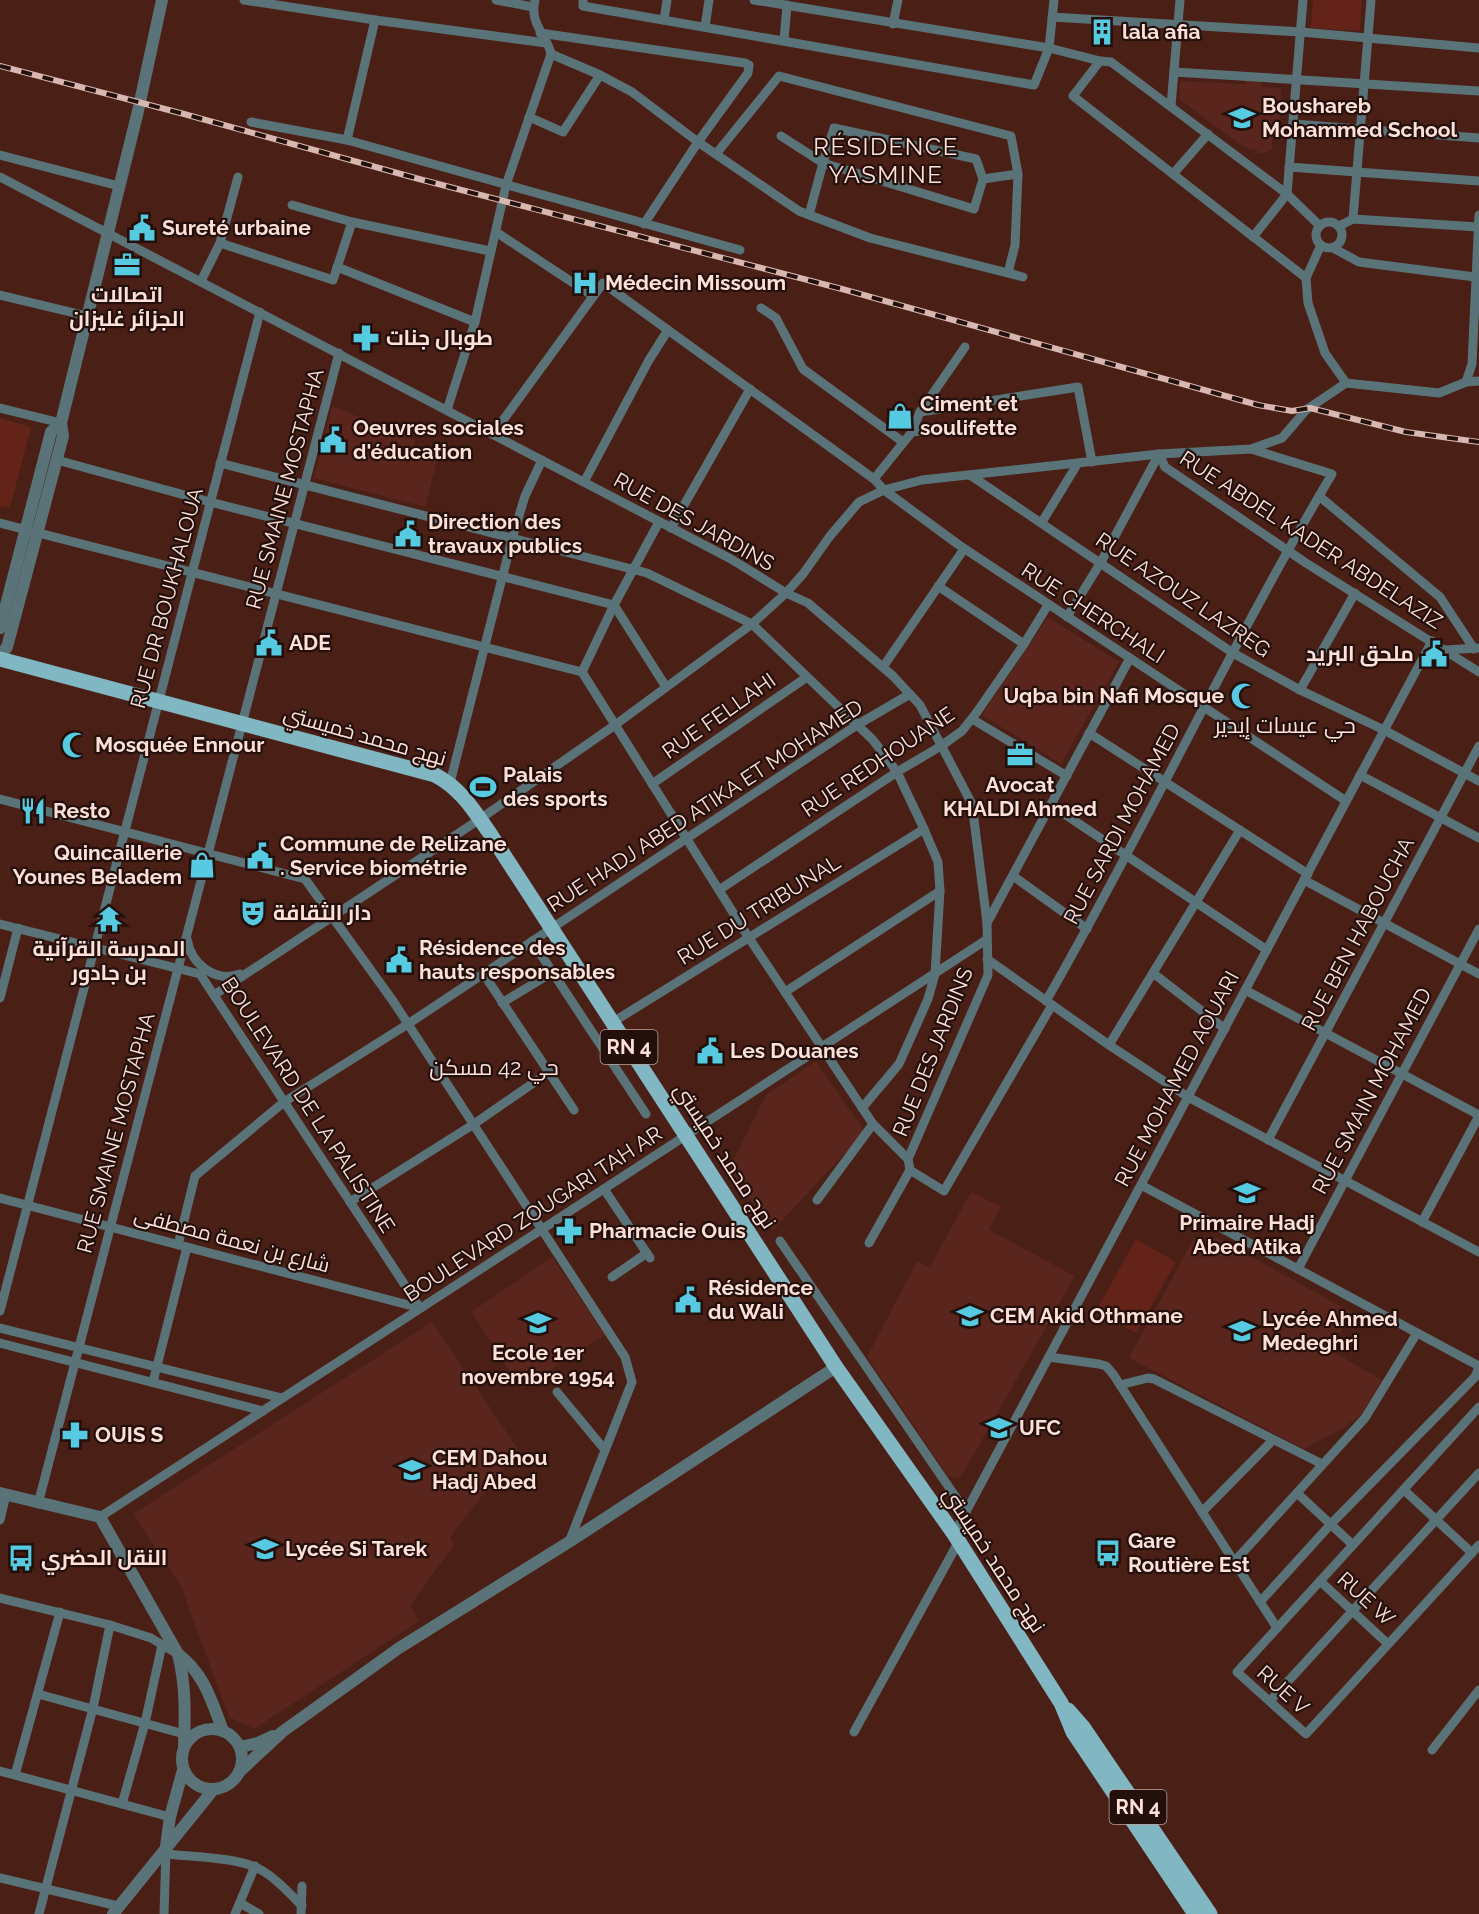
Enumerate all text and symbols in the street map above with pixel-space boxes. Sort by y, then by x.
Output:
building icon: lala afia [1087,17,1117,47]
place label: lala afia [1122,19,1200,44]
place label: Boushareb Mohammed School [1262,93,1458,142]
school or university icon: Boushareb Mohammed School [1227,103,1257,133]
district label: RÉSIDENCE YASMINE [813,132,959,189]
public building icon: Sureté urbaine [127,213,157,243]
place label: Sureté urbaine [162,215,311,240]
office icon: اتصالات الجزائر غليزان [112,250,142,280]
hospital icon: Médecin Missoum [570,268,600,298]
place label: Médecin Missoum [605,270,786,295]
place label: اتصالات الجزائر غليزان [69,282,185,331]
pharmacy icon: طوبال جنات [351,323,381,353]
place label: طوبال جنات [386,325,493,351]
street label: RUE SMAINE MOSTAPHA [240,366,329,612]
place label: Ciment et soulifette [920,391,1018,440]
shop icon: Ciment et soulifette [885,401,915,431]
place label: Oeuvres sociales d'éducation [353,415,524,464]
public building icon: Oeuvres sociales d'éducation [318,425,348,455]
street label: RUE ABDEL KADER ABDELAZIZ [1175,445,1447,634]
street label: RUE DES JARDINS [610,467,779,576]
street label: RUE DR BOUKHALOUA [125,485,208,711]
place label: Direction des travaux publics [428,509,582,558]
public building icon: Direction des travaux publics [393,519,423,549]
street label: RUE AZOUZ LAZREG [1091,527,1275,662]
street label: RUE CHERCHALI [1017,557,1170,668]
public building icon: ADE [254,628,284,658]
place label: ADE [289,630,331,655]
public building icon: ملحق البريد [1419,639,1449,669]
place label: ملحق البريد [1306,641,1414,667]
street label: RUE FELLAHI [657,667,780,764]
mosque icon: Uqba bin Nafi Mosque [1229,681,1259,711]
place label: Uqba bin Nafi Mosque [1004,683,1224,708]
street label: RUE HADJ ABED ATIKA ET MOHAMED [542,694,867,917]
street label: نهج محمد خميستي [280,700,449,775]
street label: RUE REDHOUANE [797,701,959,822]
district label: حي عيسات إيدير [1212,712,1356,742]
street label: RUE SARDI MOHAMED [1058,719,1185,928]
mosque icon: Mosquée Ennour [60,730,90,760]
place label: Mosquée Ennour [95,732,264,757]
office icon: Avocat KHALDI Ahmed [1005,740,1035,770]
place label: Palais des sports [503,762,608,811]
sports icon: Palais des sports [468,772,498,802]
place label: Avocat KHALDI Ahmed [943,772,1097,821]
restaurant icon: Resto [18,796,48,826]
place label: Resto [53,798,110,823]
place label: Commune de Relizane . Service biométrie [280,831,507,880]
street label: RUE BEN HABOUCHA [1296,833,1419,1035]
place label: Quincaillerie Younes Beladem [12,840,182,889]
public building icon: Commune de Relizane . Service biométrie [245,841,275,871]
street label: RUE DU TRIBUNAL [673,849,845,970]
shop icon: Quincaillerie Younes Beladem [187,850,217,880]
theatre icon: دار الثقافة [238,898,268,928]
place label: دار الثقافة [273,900,371,925]
temple icon: المدرسة القرآنية بن جادور [94,904,124,934]
place label: Résidence des hauts responsables [419,935,615,984]
place label: المدرسة القرآنية بن جادور [32,936,186,986]
public building icon: Résidence des hauts responsables [384,945,414,975]
street label: RUE DES JARDINS [887,964,978,1140]
street label: RUE MOHAMED AOUARI [1109,967,1244,1191]
street label: BOULEVARD DE LA PALISTINE [216,972,401,1237]
street label: RUE SMAIN MOHAMED [1307,983,1437,1198]
street label: RUE SMAINE MOSTAPHA [71,1010,160,1256]
road number: RN 4 [600,1030,658,1064]
public building icon: Les Douanes [695,1036,725,1066]
place label: Les Douanes [730,1038,859,1063]
district label: حي 42 مسكن [429,1054,559,1084]
street label: نهج محمد خميستي [666,1078,782,1235]
street label: BOULEVARD ZOUGARI TAH AR [399,1121,667,1307]
school or university icon: Primaire Hadj Abed Atika [1232,1178,1262,1208]
street label: شارع بن نعمة مصطفى [131,1201,333,1280]
place label: Primaire Hadj Abed Atika [1179,1210,1315,1259]
pharmacy icon: Pharmacie Ouis [554,1216,584,1246]
place label: Pharmacie Ouis [589,1218,746,1243]
place label: Résidence du Wali [708,1275,813,1324]
public building icon: Résidence du Wali [673,1285,703,1315]
school or university icon: CEM Akid Othmane [955,1301,985,1331]
place label: CEM Akid Othmane [990,1303,1183,1328]
place label: Lycée Ahmed Medeghri [1262,1306,1398,1355]
school or university icon: Ecole 1er novembre 1954 [523,1308,553,1338]
school or university icon: Lycée Ahmed Medeghri [1227,1316,1257,1346]
place label: Ecole 1er novembre 1954 [461,1340,615,1389]
school or university icon: UFC [984,1413,1014,1443]
place label: UFC [1019,1415,1061,1440]
pharmacy icon: OUIS S [60,1420,90,1450]
place label: OUIS S [95,1422,164,1447]
place label: CEM Dahou Hadj Abed [432,1445,548,1494]
school or university icon: CEM Dahou Hadj Abed [397,1455,427,1485]
street label: نهج محمد خميستي [935,1482,1051,1639]
place label: Gare Routière Est [1128,1528,1250,1577]
school or university icon: Lycée Si Tarek [250,1534,280,1564]
place label: Lycée Si Tarek [285,1536,427,1561]
bus stop icon: Gare Routière Est [1093,1538,1123,1568]
bus stop icon: النقل الحضري [6,1543,36,1573]
place label: النقل الحضري [41,1545,167,1575]
street label: RUE W [1332,1566,1400,1631]
street label: RUE V [1252,1660,1314,1719]
road number: RN 4 [1110,1790,1166,1824]

